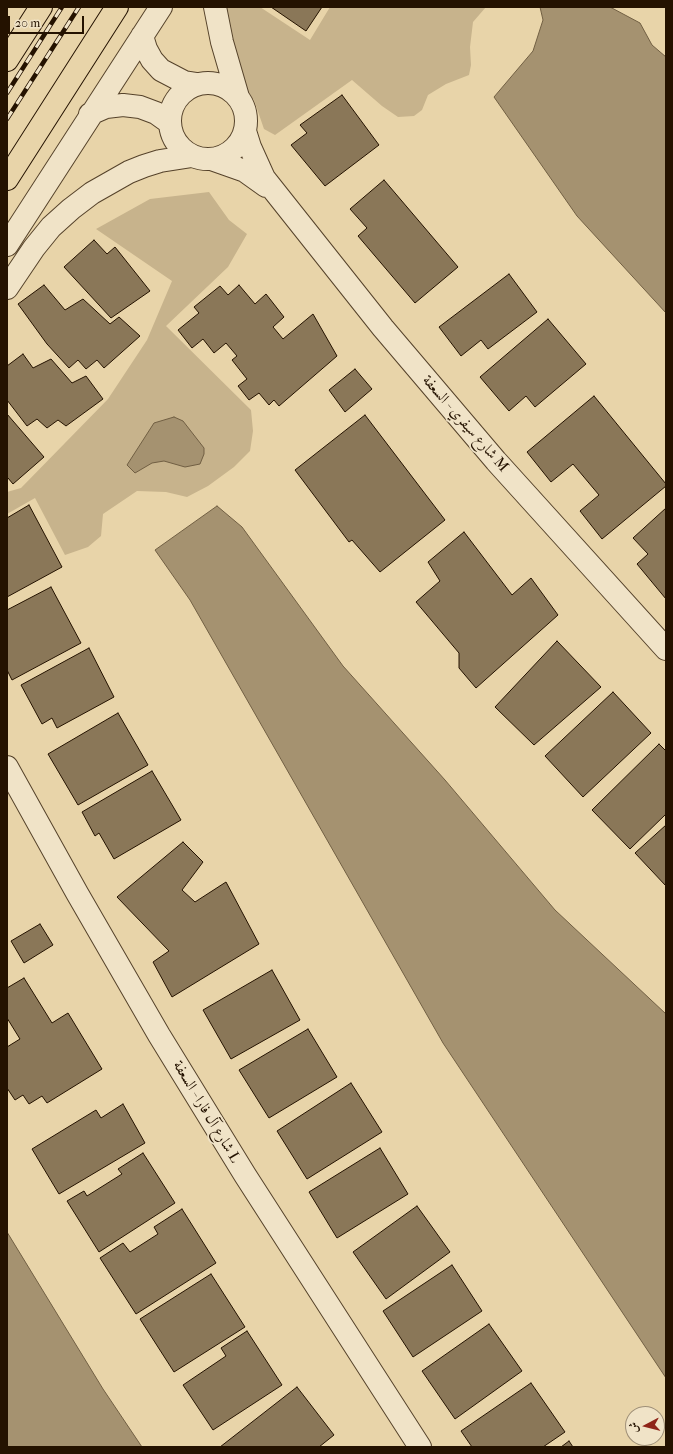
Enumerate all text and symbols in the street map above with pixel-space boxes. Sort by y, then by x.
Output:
scale bar [10,8,86,34]
text: 20 m [15,16,40,30]
street label: شارع سيفري - السعفة M [418,372,512,476]
street label: شارع آل فارا - السعفة L [168,1058,244,1166]
north arrow [625,1406,665,1446]
text: ش [626,1421,641,1434]

